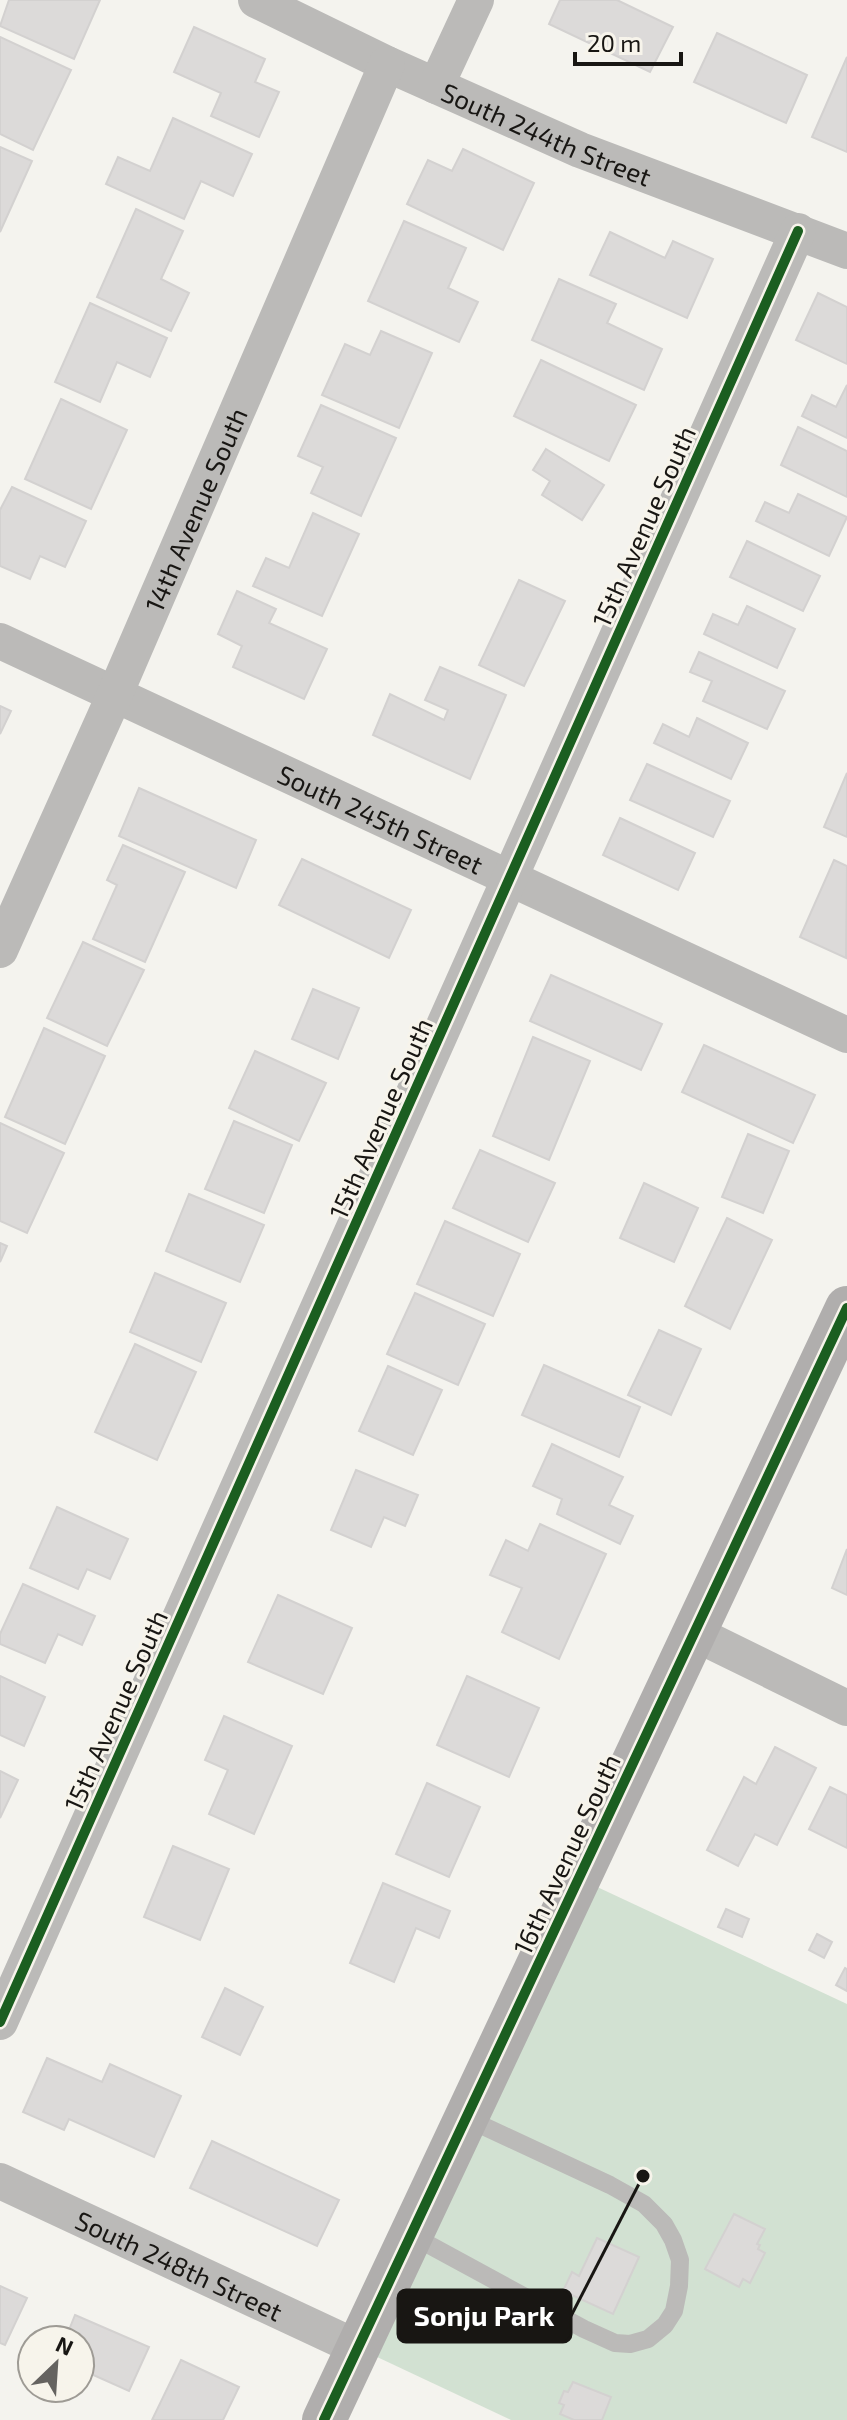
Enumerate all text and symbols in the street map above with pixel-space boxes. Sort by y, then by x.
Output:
scale bar [575,16,681,66]
text: 20 m [587,28,641,57]
street label: South 244th Street [437,75,656,191]
street label: 14th Avenue South [137,403,252,616]
street label: 15th Avenue South [585,421,701,631]
street label: South 245th Street [273,757,488,879]
street label: 15th Avenue South [322,1013,438,1223]
street label: 15th Avenue South [57,1605,173,1815]
street label: 16th Avenue South [506,1749,626,1959]
street label: South 248th Street [71,2203,288,2326]
callout: Sonju Park [398,2290,571,2342]
text: Sonju Park [414,2298,555,2332]
north arrow [16,2324,96,2404]
text: N [52,2330,78,2360]

